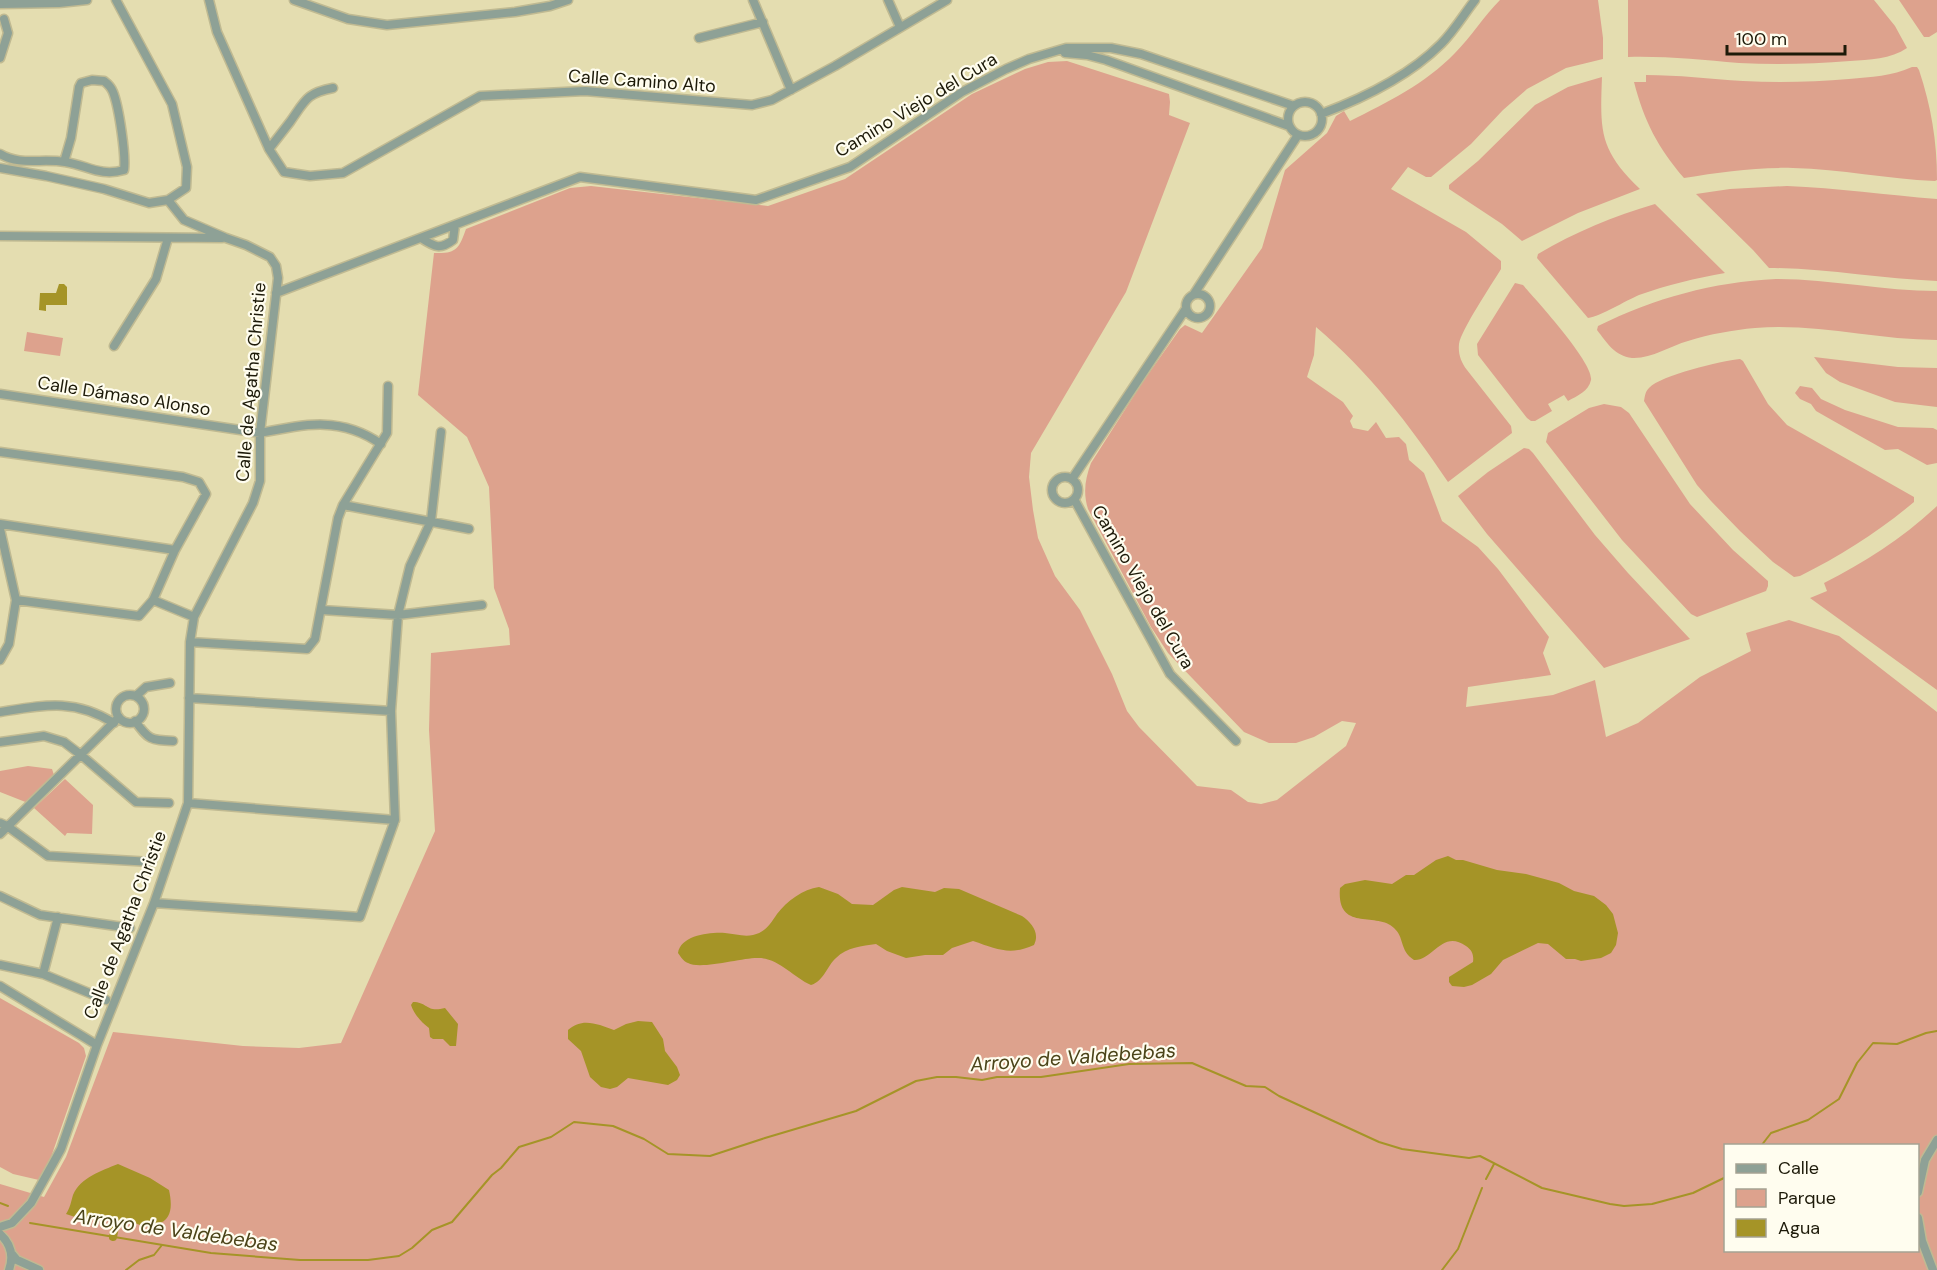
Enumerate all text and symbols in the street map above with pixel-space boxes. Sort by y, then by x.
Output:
scale bar [1727,18,1846,56]
text: 100 m [1736,27,1787,51]
street label: Camino Viejo del Cura [830,47,1002,163]
street label: Calle Camino Alto [567,64,717,98]
street label: Calle de Agatha Christie [230,281,272,483]
street label: Calle Dámaso Alonso [36,370,212,422]
street label: Camino Viejo del Cura [1086,501,1200,673]
street label: Calle de Agatha Christie [78,827,172,1023]
water label: Arroyo de Valdebebas [968,1037,1177,1077]
legend [1724,1144,1919,1252]
text: Calle [1778,1156,1819,1180]
text: Parque [1778,1186,1836,1210]
water label: Arroyo de Valdebebas [71,1203,280,1257]
text: Agua [1778,1216,1820,1240]

